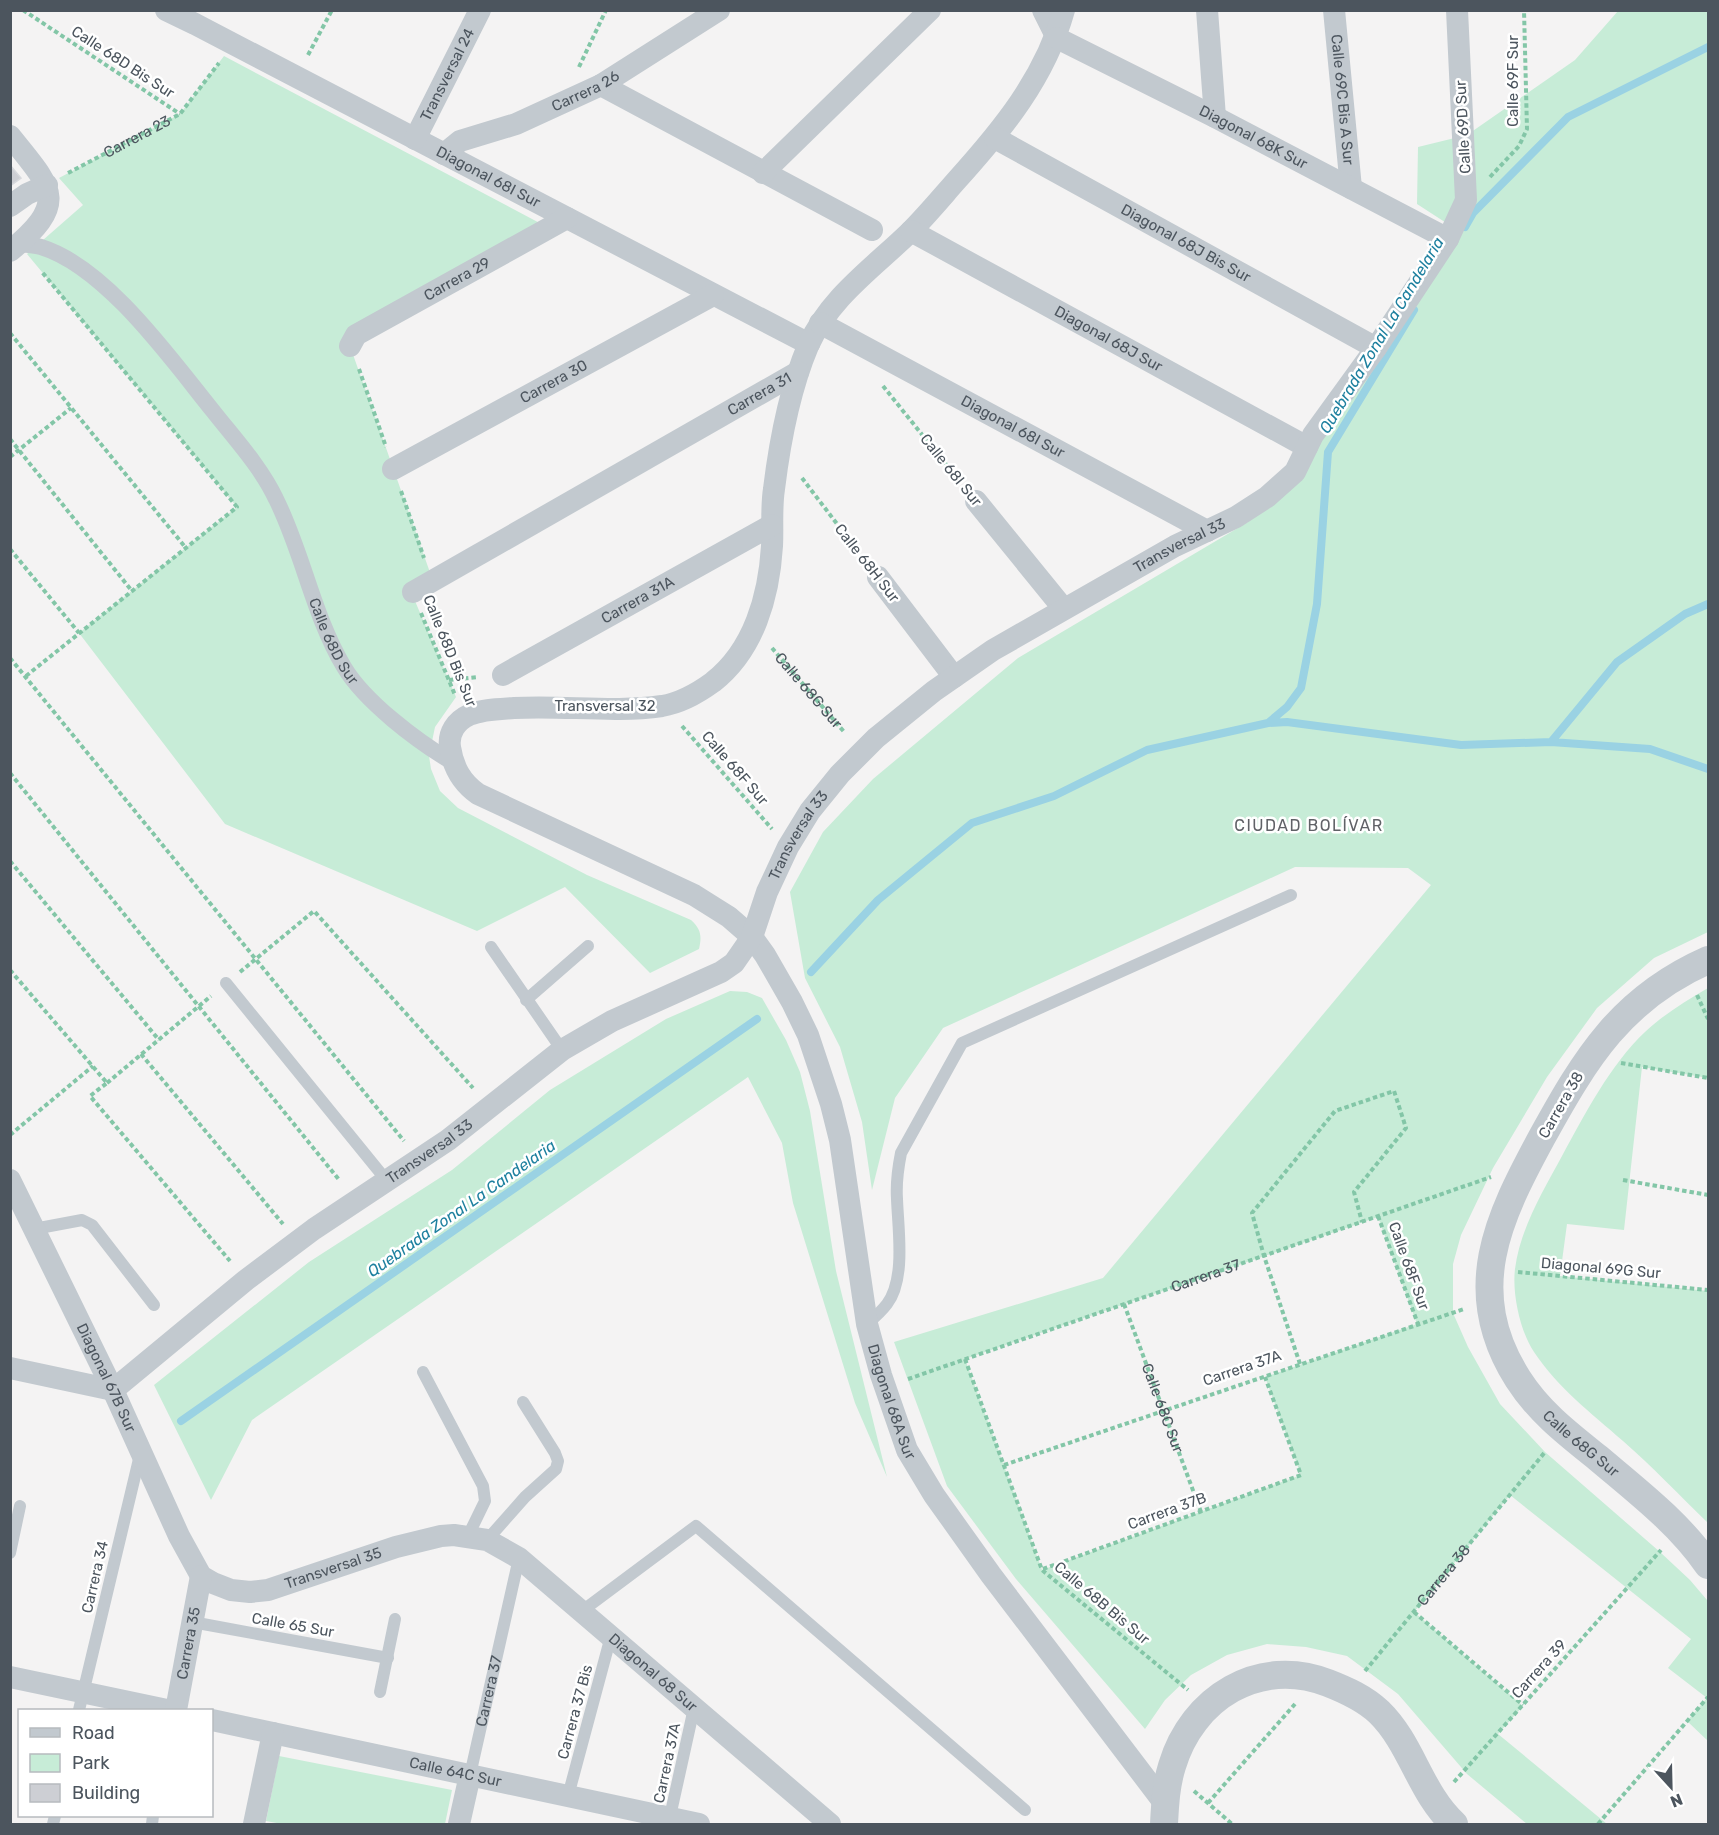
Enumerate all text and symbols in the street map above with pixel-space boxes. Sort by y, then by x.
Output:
street label: Calle 68D Bis Sur [68,22,178,102]
street label: Transversal 24 [417,25,478,124]
street label: Calle 69C Bis A Sur [1327,33,1358,166]
street label: Calle 69F Sur [1504,35,1522,127]
street label: Carrera 26 [549,67,623,115]
street label: Calle 69D Sur [1452,79,1474,174]
street label: Diagonal 68K Sur [1196,102,1311,173]
street label: Carrera 23 [100,112,174,162]
street label: Diagonal 68I Sur [433,142,544,212]
street label: Diagonal 68J Bis Sur [1118,200,1254,286]
water label: Quebrada Zonal La Candelaria [1315,234,1448,437]
street label: Carrera 29 [421,253,493,305]
street label: Diagonal 68J Sur [1051,302,1166,376]
street label: Carrera 30 [517,356,591,407]
street label: Carrera 31 [724,369,795,419]
street label: Diagonal 68I Sur [958,392,1068,462]
street label: Calle 68I Sur [916,430,986,510]
street label: Transversal 33 [1130,514,1228,577]
street label: Calle 68H Sur [831,520,903,606]
street label: Carrera 31A [598,572,677,628]
street label: Calle 68D Bis Sur [419,592,481,710]
street label: Calle 68D Sur [305,595,362,689]
street label: Calle 68G Sur [771,649,846,732]
street label: Transversal 32 [555,697,656,715]
street label: Calle 68F Sur [698,727,772,809]
street label: Transversal 33 [765,787,832,883]
district label: CIUDAD BOLÍVAR [1234,816,1384,835]
street label: Carrera 38 [1535,1068,1587,1142]
street label: Transversal 33 [383,1115,476,1188]
water label: Quebrada Zonal La Candelaria [363,1136,559,1281]
street label: Calle 68F Sur [1385,1219,1433,1313]
street label: Diagonal 69G Sur [1540,1254,1662,1282]
street label: Carrera 37 [1169,1255,1243,1296]
street label: Diagonal 67B Sur [73,1320,140,1435]
street label: Diagonal 68A Sur [864,1342,920,1463]
street label: Carrera 37A [1201,1346,1283,1390]
street label: Calle 68C Sur [1138,1361,1187,1456]
street label: Calle 68G Sur [1539,1406,1623,1481]
street label: Carrera 37B [1125,1488,1209,1534]
street label: Carrera 34 [78,1539,112,1615]
street label: Carrera 38 [1413,1541,1474,1610]
street label: Transversal 35 [282,1543,384,1593]
street label: Calle 68B Bis Sur [1051,1558,1154,1648]
street label: Carrera 35 [173,1605,204,1681]
street label: Calle 65 Sur [250,1609,336,1641]
street label: Diagonal 68 Sur [605,1630,701,1716]
street label: Carrera 39 [1508,1636,1570,1702]
street label: Carrera 37 [472,1654,506,1728]
street label: Carrera 37 Bis [554,1662,596,1761]
legend [18,1709,213,1817]
street label: Carrera 37A [650,1721,684,1805]
text: Road [72,1722,115,1744]
text: Park [72,1752,110,1774]
street label: Calle 64C Sur [408,1753,504,1791]
north arrow [1641,1757,1701,1817]
text: Building [72,1782,140,1804]
text: N [1668,1789,1685,1811]

